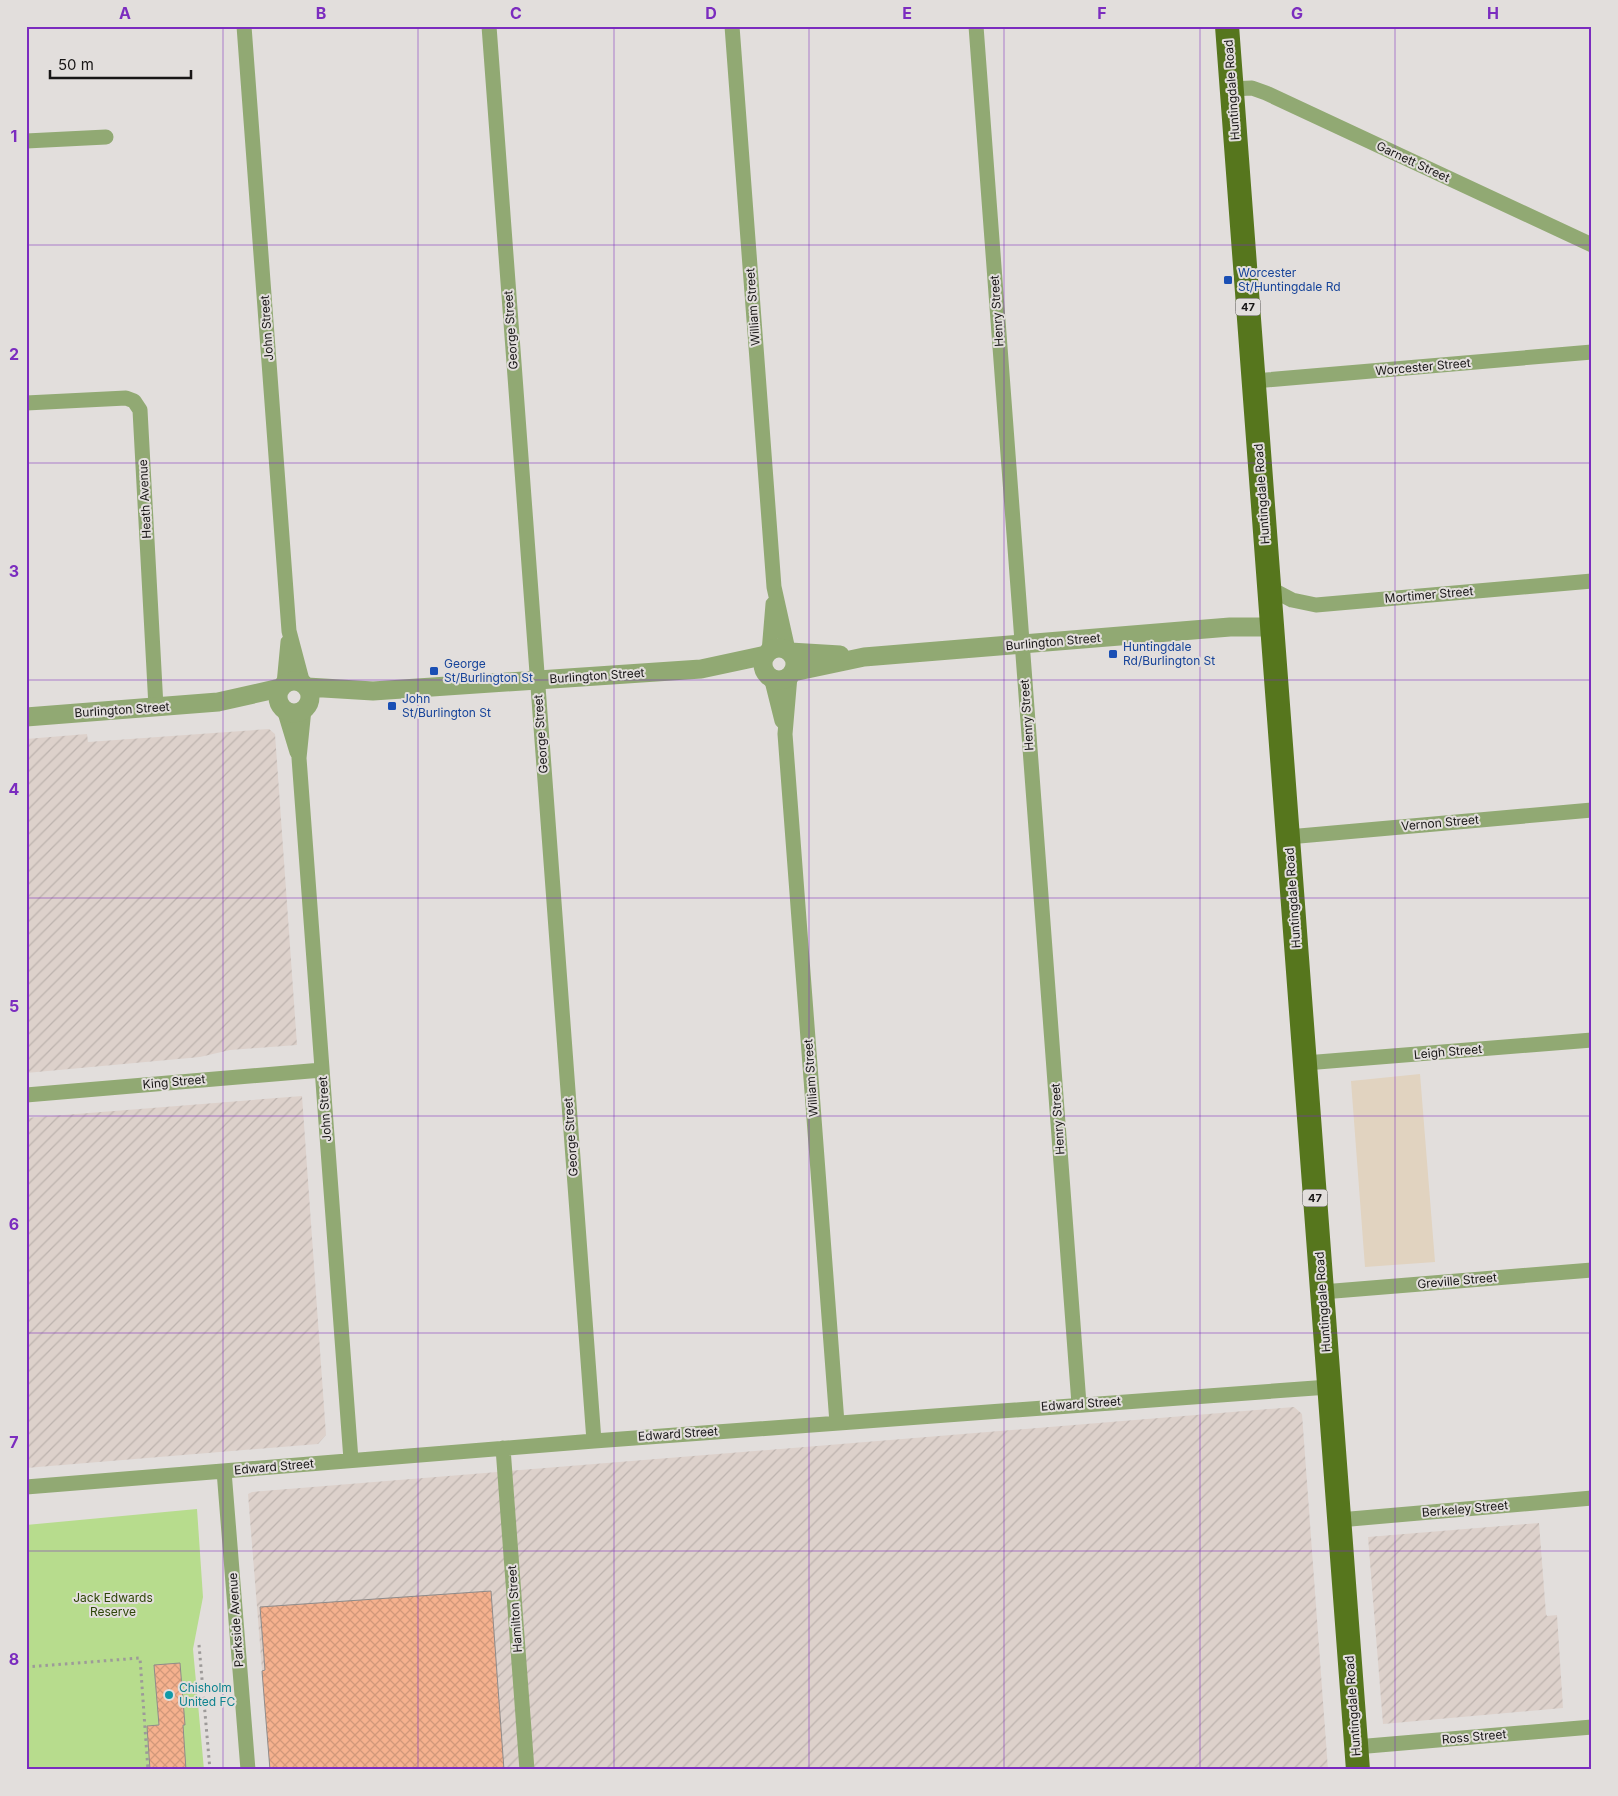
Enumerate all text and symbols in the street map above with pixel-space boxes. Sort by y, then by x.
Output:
text: A [119,3,131,23]
text: B [316,3,326,23]
text: C [510,3,522,23]
text: D [705,3,717,23]
text: E [902,3,912,23]
text: F [1097,3,1107,23]
text: G [1291,3,1303,23]
text: H [1487,3,1499,23]
street label: Huntingdale Road [1221,39,1242,141]
scale bar [50,48,191,80]
text: 50 m [58,55,94,74]
text: 1 [11,126,17,146]
street label: Garnett Street [1374,138,1452,185]
place label: Worcester St/Huntingdale Rd [1238,265,1341,294]
street label: William Street [742,268,763,346]
marker: Worcester St/Huntingdale Rd [1222,274,1234,286]
street label: Henry Street [987,275,1006,347]
street label: George Street [500,290,521,370]
street label: John Street [257,295,276,361]
road number: 47 [1236,298,1260,316]
text: 2 [9,344,19,364]
street label: Worcester Street [1375,355,1471,378]
street label: Huntingdale Road [1251,443,1272,545]
street label: Heath Avenue [135,459,154,539]
text: 3 [9,561,19,581]
street label: Mortimer Street [1384,583,1474,606]
street label: Burlington Street [1005,630,1101,653]
place label: Huntingdale Rd/Burlington St [1123,639,1215,668]
marker: Huntingdale Rd/Burlington St [1107,648,1119,660]
place label: George St/Burlington St [444,656,533,685]
marker: George St/Burlington St [428,665,440,677]
street label: Burlington Street [549,665,645,686]
street label: Henry Street [1017,679,1036,751]
place label: John St/Burlington St [402,691,491,720]
street label: George Street [530,694,551,774]
street label: Burlington Street [74,699,170,720]
marker: John St/Burlington St [386,700,398,712]
text: 4 [9,779,20,799]
street label: Vernon Street [1400,812,1480,833]
street label: Huntingdale Road [1282,847,1303,949]
text: 5 [9,996,19,1016]
street label: William Street [800,1039,821,1117]
street label: Leigh Street [1413,1041,1483,1062]
street label: King Street [142,1071,206,1092]
street label: John Street [315,1076,334,1142]
street label: Henry Street [1048,1083,1067,1155]
street label: George Street [560,1097,581,1177]
road number: 47 [1302,1190,1328,1206]
text: 6 [9,1214,19,1234]
street label: Huntingdale Road [1312,1251,1333,1353]
street label: Greville Street [1417,1270,1497,1291]
street label: Edward Street [1041,1393,1121,1414]
street label: Edward Street [638,1423,718,1444]
text: 7 [9,1432,19,1452]
street label: Edward Street [233,1456,315,1477]
street label: Berkeley Street [1421,1497,1509,1520]
street label: Hamilton Street [504,1565,525,1653]
street label: Parkside Avenue [225,1572,246,1668]
park label: Jack Edwards Reserve [73,1590,153,1619]
text: 8 [9,1649,19,1669]
street label: Huntingdale Road [1342,1655,1363,1757]
place label: Chisholm United FC [179,1680,236,1709]
marker: Chisholm United FC [163,1689,175,1701]
street label: Ross Street [1441,1726,1507,1747]

